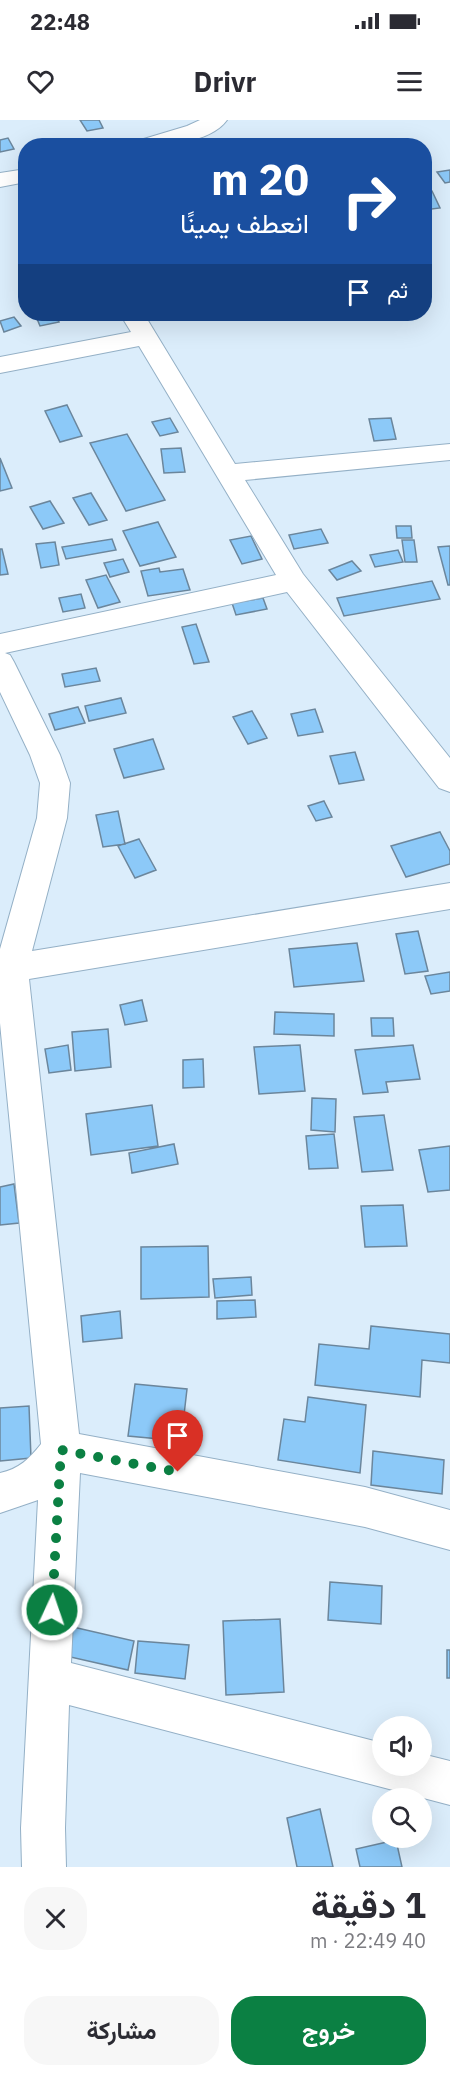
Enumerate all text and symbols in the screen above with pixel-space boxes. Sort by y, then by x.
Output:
text: 22:48 [30,7,90,36]
text: Drivr [194,64,256,99]
icon: heart [24,65,57,98]
icon: menu [393,65,426,98]
text: 20 m [211,152,309,207]
icon: right [330,162,408,240]
text: انعطف يمينًا [180,205,309,240]
text: ثم [387,275,408,304]
icon: arrive [342,276,375,309]
pin [152,1410,203,1472]
icon: arrive [161,1419,194,1452]
position arrow [20,1578,84,1642]
map controls [372,1716,432,1848]
button: sound [372,1716,432,1776]
button: search [372,1788,432,1848]
text: 1 دقيقة [311,1881,426,1928]
button: close [24,1887,87,1950]
text: 40 m · 22:49 [310,1927,426,1954]
button: مشاركة [24,1996,219,2065]
button: خروج [231,1996,426,2065]

